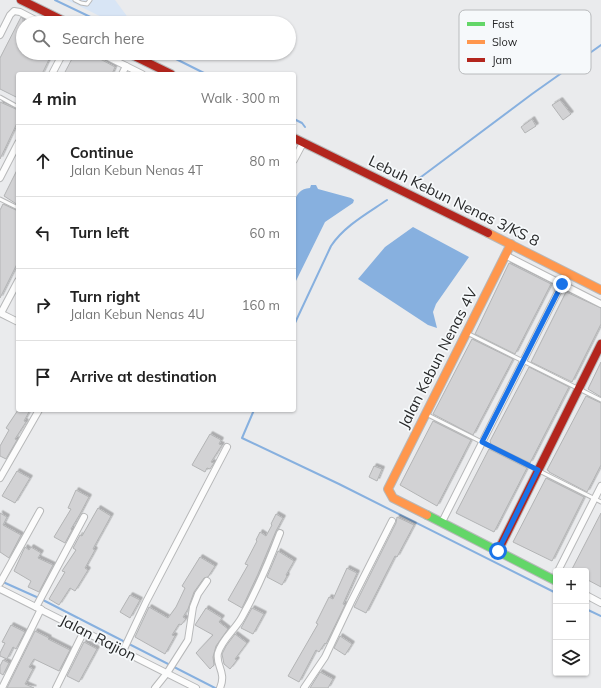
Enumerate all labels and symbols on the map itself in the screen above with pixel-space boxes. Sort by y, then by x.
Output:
legend [459,10,591,74]
text: Fast [492,17,514,31]
text: Slow [492,35,518,49]
text: Jam [492,53,512,67]
street label: Lebuh Kebun Nenas 3/KS 8 [366,151,543,250]
route end [553,275,571,293]
street label: Jalan Kebun Nenas 4V [394,284,481,431]
route start [489,542,507,560]
street label: Jalan Rajion [57,610,140,665]

